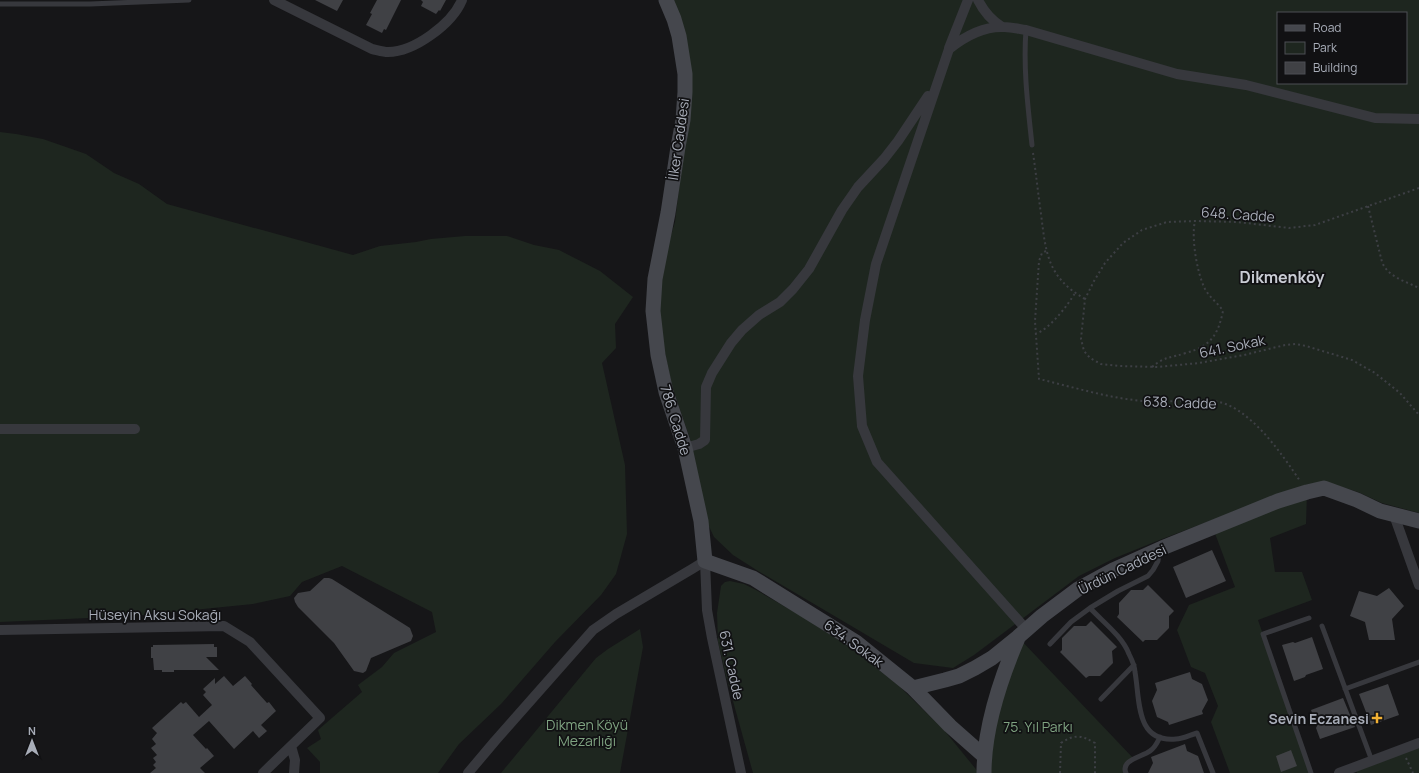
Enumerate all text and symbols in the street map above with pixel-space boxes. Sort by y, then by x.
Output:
legend [1277,12,1407,84]
text: Road [1313,19,1341,36]
text: Park [1313,39,1338,56]
text: Building [1313,59,1357,76]
street label: İlker Caddesi [663,97,693,181]
street label: 648. Cadde [1200,202,1276,226]
district label: Dikmenköy [1240,266,1325,288]
street label: 641. Sokak [1197,330,1268,362]
street label: 786. Cadde [656,382,696,458]
street label: 638. Cadde [1143,391,1217,413]
street label: Ürdün Caddesi [1075,539,1169,599]
street label: Hüseyin Aksu Sokağı [89,605,221,624]
street label: 634. Sokak [820,615,888,672]
street label: 631. Cadde [715,629,749,701]
place label: Sevin Eczanesi [1268,709,1369,728]
marker: Sevin Eczanesi [1372,713,1382,723]
park label: Dikmen Köyü Mezarlığı [546,715,628,750]
park label: 75. Yıl Parkı [1003,717,1073,736]
north arrow [12,721,52,761]
text: N [28,723,36,738]

